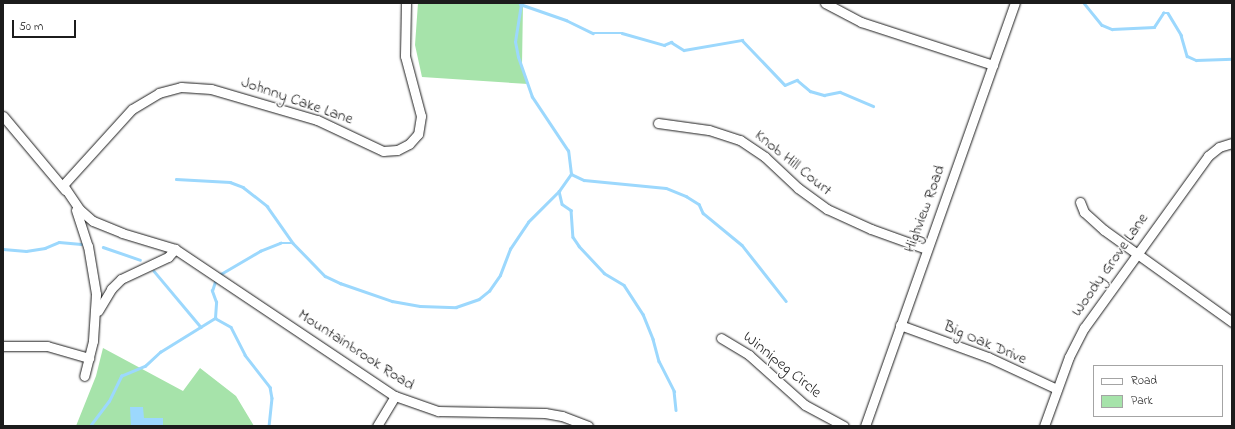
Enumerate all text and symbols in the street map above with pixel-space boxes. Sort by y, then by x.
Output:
scale bar [14,12,78,38]
text: 50 m [19,18,43,36]
street label: Johnny Cake Lane [238,73,356,129]
street label: Knob Hill Court [750,126,836,200]
street label: Highview Road [900,163,950,255]
street label: Woody Grove Lane [1067,210,1153,320]
street label: Mountainbrook Road [294,305,418,395]
street label: Big Oak Drive [941,317,1029,369]
street label: Winnipeg Circle [739,328,825,402]
legend [1093,365,1223,417]
text: Road [1131,372,1157,390]
text: Park [1131,392,1153,410]

